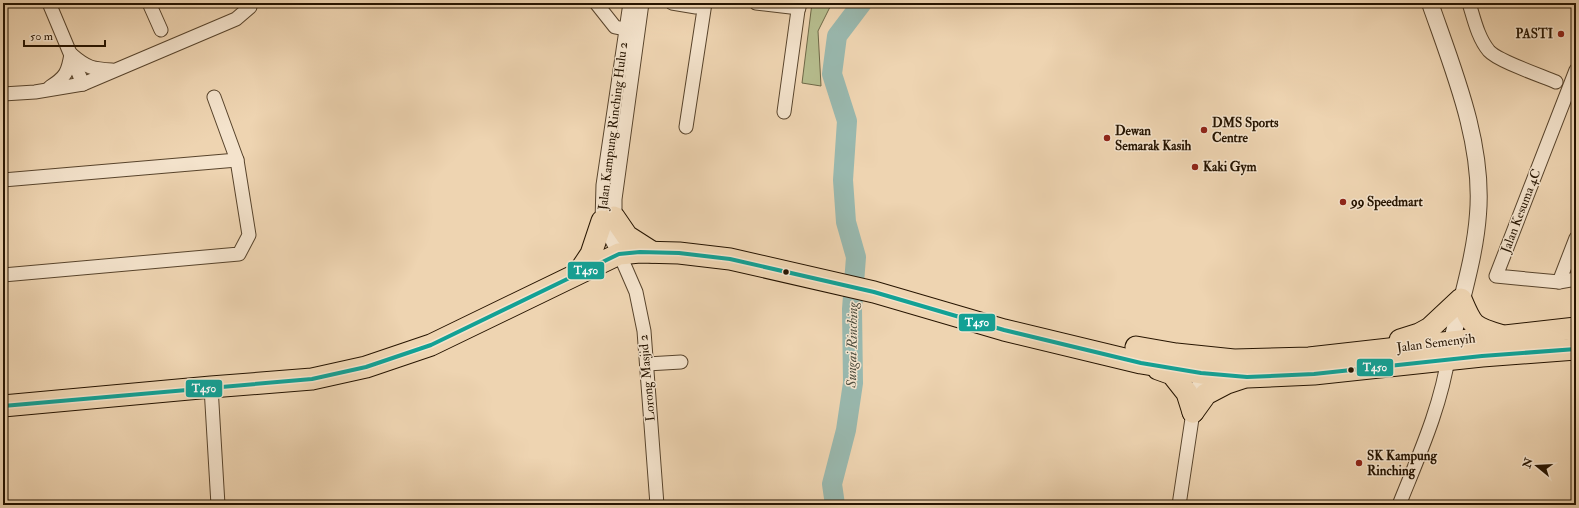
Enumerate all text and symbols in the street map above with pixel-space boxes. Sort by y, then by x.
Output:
scale bar [24,22,105,48]
place label: PASTI [1515,26,1554,42]
text: 50 m [30,29,54,44]
marker: PASTI [1556,29,1566,39]
street label: Jalan Kampung Rinching Hulu 2 [595,41,632,212]
place label: DMS Sports Centre [1212,115,1279,146]
place label: Dewan Semarak Kasih [1115,123,1192,154]
marker: DMS Sports Centre [1199,125,1209,135]
marker: Dewan Semarak Kasih [1102,133,1112,143]
place label: Kaki Gym [1203,159,1257,176]
marker: Kaki Gym [1190,162,1200,172]
street label: Jalan Kesuma 4C [1497,167,1544,256]
place label: 99 Speedmart [1349,194,1423,211]
marker: 99 Speedmart [1338,197,1348,207]
line badge: T450 [567,261,605,280]
text: T450 [573,264,599,278]
unlabelled marker [781,267,791,277]
water label: Sungai Rinching [843,301,861,389]
line badge: T450 [958,313,996,332]
text: T450 [964,316,990,330]
street label: Jalan Semenyih [1395,330,1477,357]
street label: Lorong Masjid 2 [635,334,659,422]
line badge: T450 [1356,358,1394,377]
text: T450 [1362,361,1388,375]
unlabelled marker [1346,365,1356,375]
line badge: T450 [185,379,223,398]
text: T450 [191,382,217,396]
north arrow [1517,446,1557,486]
place label: SK Kampung Rinching [1367,448,1437,480]
text: N [1520,455,1536,471]
marker: SK Kampung Rinching [1354,458,1364,468]

